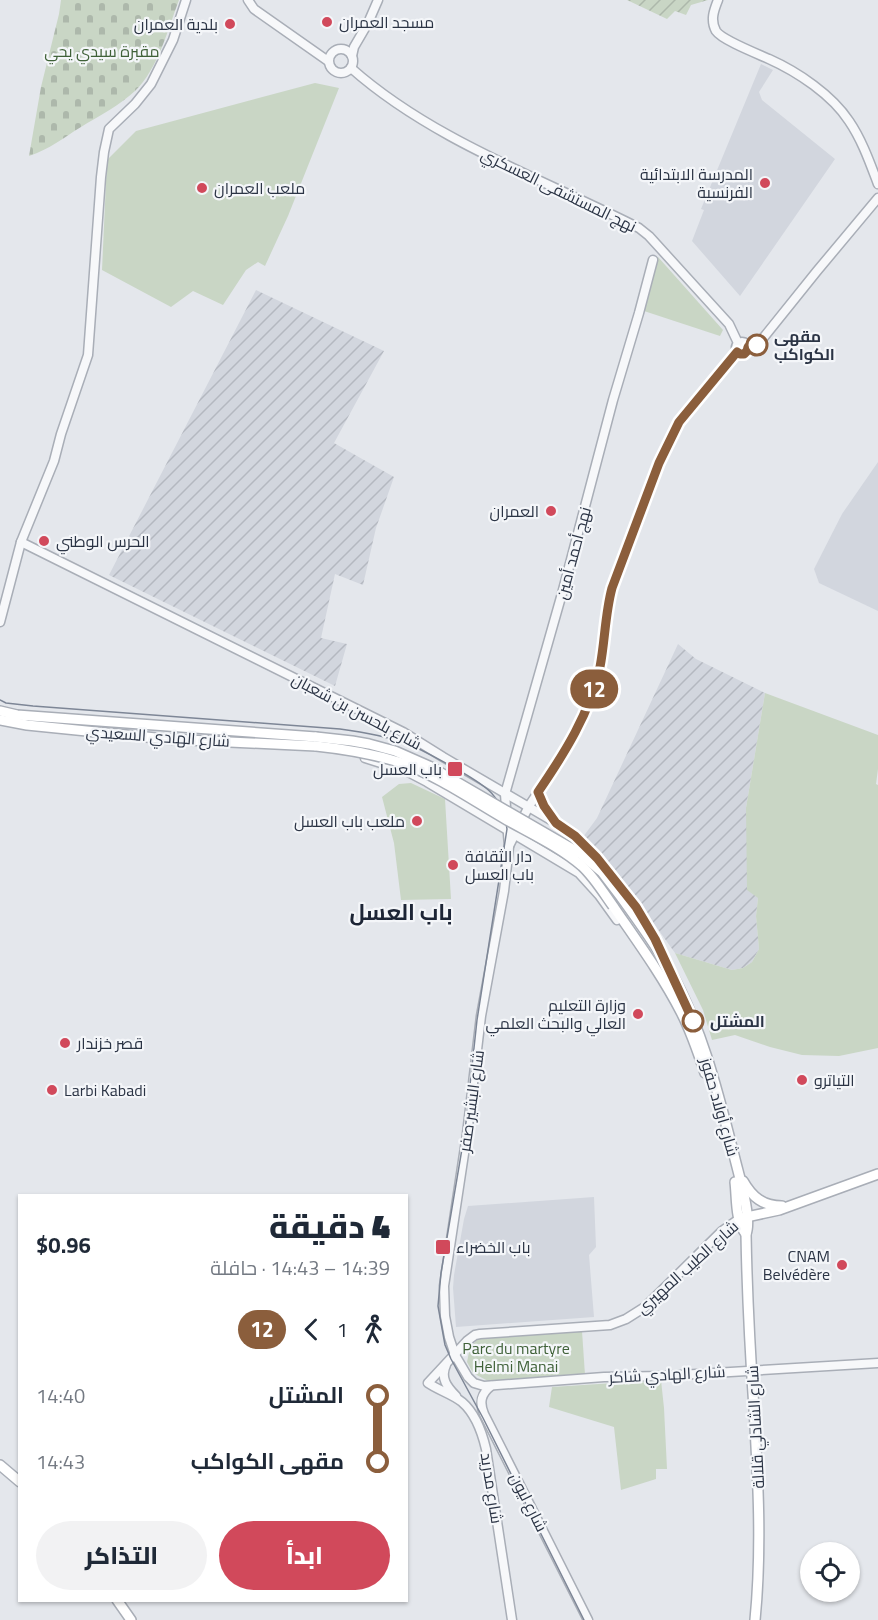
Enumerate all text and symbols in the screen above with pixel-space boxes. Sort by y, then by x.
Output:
place label: مسجد العمران [339,10,434,34]
place label: بلدية العمران [134,12,218,36]
marker: مسجد العمران [320,15,334,29]
marker: بلدية العمران [223,17,237,31]
park label: مقبرة سيدي يحي [44,39,160,65]
street label: نهج المستشفى العسكري [476,142,641,240]
place label: المدرسة الابتدائية الفرنسية [640,162,753,204]
place label: ملعب العمران [214,176,305,200]
marker: المدرسة الابتدائية الفرنسية [758,176,772,190]
marker: ملعب العمران [195,181,209,195]
place label: مقهى الكواكب [774,324,835,366]
marker: مقهى الكواكب [746,334,768,356]
place label: العمران [490,499,539,523]
marker: العمران [544,504,558,518]
street label: نهج أحمد أمين [549,504,597,602]
place label: الحرس الوطني [56,529,150,555]
marker: الحرس الوطني [37,534,51,548]
street label: شارع بلحسن بن شعبان [288,667,426,755]
line badge: 12 [567,670,621,708]
text: 12 [582,673,606,705]
street label: شارع الهادي السعيدي [85,719,231,755]
place label: باب العسل [373,757,442,781]
marker: باب العسل [446,760,464,778]
place label: ملعب باب العسل [294,809,405,833]
marker: ملعب باب العسل [410,814,424,828]
place label: دار الثقافة باب العسل [465,844,534,886]
marker: دار الثقافة باب العسل [446,858,460,872]
district label: باب العسل [349,895,453,929]
place label: وزارة التعليم العالي والبحث العلمي [485,993,626,1037]
marker: وزارة التعليم العالي والبحث العلمي [631,1007,645,1021]
place label: المشتل [710,1009,765,1033]
marker: المشتل [682,1010,704,1032]
place label: قصر خزندار [76,1031,143,1055]
marker: قصر خزندار [58,1036,72,1050]
street label: شارع البشير صفر [452,1048,490,1155]
street label: شارع أولاد حفوز [694,1054,746,1159]
place label: التياترو [814,1068,855,1092]
marker: التياترو [795,1073,809,1087]
place label: Larbi Kabadi [64,1078,146,1102]
marker: Larbi Kabadi [45,1083,59,1097]
text: 4 دقيقة [269,1201,390,1251]
street label: شارع الطيب المهيري [631,1214,745,1321]
text: $0.96 [36,1228,91,1262]
place label: باب الخضراء [456,1235,530,1259]
marker: باب الخضراء [434,1238,452,1256]
place label: CNAM Belvédère [763,1244,830,1286]
text: 14:39 – 14:43 · حافلة [210,1252,390,1283]
marker: CNAM Belvédère [835,1258,849,1272]
text: 12 [250,1313,274,1345]
icon: back [295,1313,328,1346]
icon: walk [357,1313,390,1346]
text: 1 [337,1314,348,1345]
park label: Parc du martyre Helmi Manai [462,1336,570,1378]
street label: شارع الهادي شاكر [607,1359,726,1391]
street label: شارع الشادلي قلالة [740,1365,772,1489]
text: المشتل [269,1378,344,1412]
text: 14:40 [36,1380,85,1411]
text: مقهى الكواكب [191,1444,344,1478]
text: 14:43 [36,1446,85,1477]
street label: شارع مدريد [475,1451,509,1525]
street label: شارع ليون [504,1468,554,1536]
button: التذاكر [36,1521,207,1590]
button: ابدأ [219,1521,390,1590]
map controls [800,1542,860,1602]
button: locate [800,1542,860,1602]

